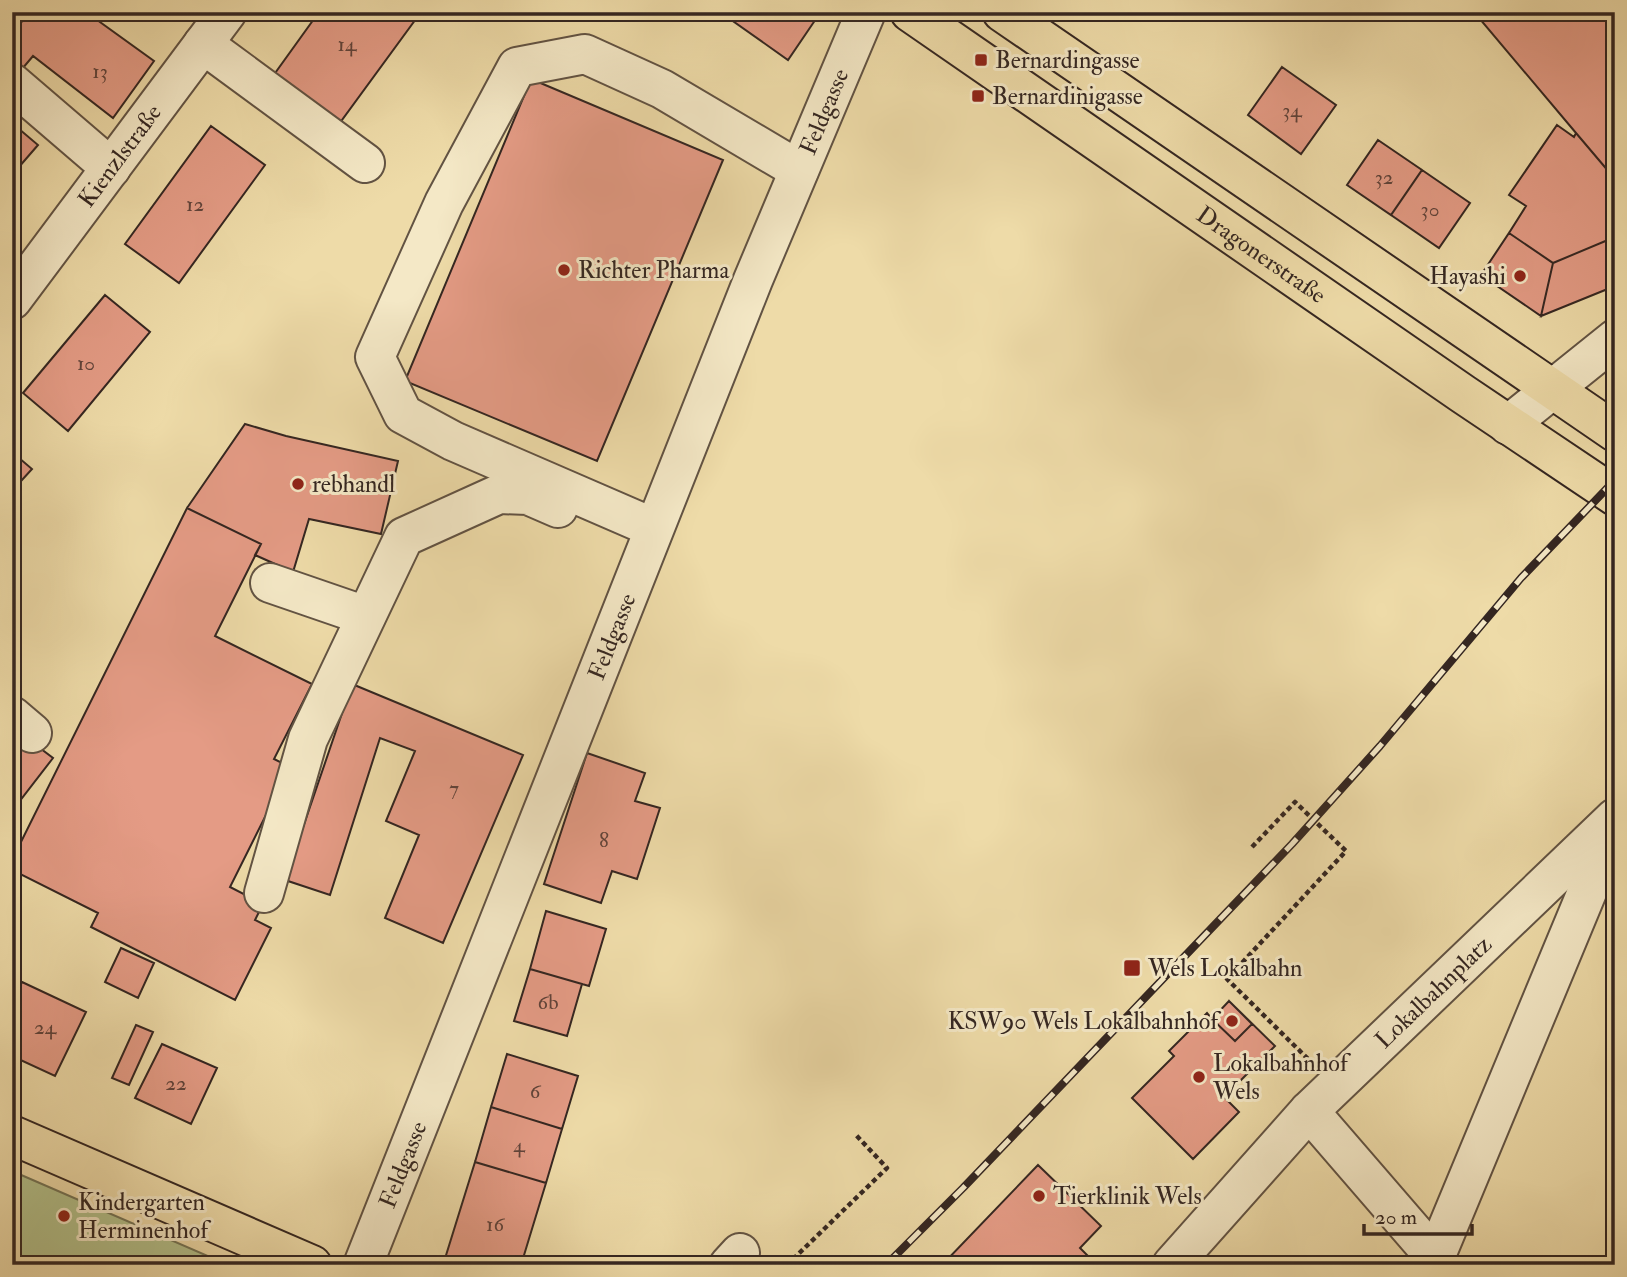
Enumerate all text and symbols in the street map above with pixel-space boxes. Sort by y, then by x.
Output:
house number: 14 [338,31,358,58]
place label: Bernardingasse [995,45,1139,76]
marker: Bernardingasse [973,52,989,68]
house number: 13 [92,58,108,85]
street label: Feldgasse [793,64,856,160]
place label: Bernardinigasse [992,81,1143,112]
marker: Bernardinigasse [970,88,986,104]
house number: 34 [1282,97,1303,124]
street label: Kienzlstraße [71,98,169,214]
house number: 32 [1375,164,1393,191]
house number: 12 [186,191,204,218]
house number: 30 [1421,196,1439,223]
street label: Dragonerstraße [1190,199,1332,311]
place label: Richter Pharma [578,255,730,286]
place label: Hayashi [1429,261,1506,292]
marker: Richter Pharma [556,262,572,278]
marker: Hayashi [1512,268,1528,284]
house number: 10 [77,350,95,377]
place label: rebhandl [312,469,395,500]
marker: rebhandl [290,476,306,492]
street label: Feldgasse [581,589,643,684]
house number: 7 [449,775,459,802]
house number: 8 [599,827,609,854]
street label: Lokalbahnplatz [1369,929,1499,1056]
place label: Wels Lokalbahn [1147,953,1302,984]
marker: Wels Lokalbahn [1122,958,1142,978]
house number: 6b [538,989,558,1016]
place label: KSW90 Wels Lokalbahnhof [948,1006,1221,1037]
marker: KSW90 Wels Lokalbahnhof [1224,1013,1240,1029]
house number: 24 [34,1014,58,1041]
place label: Lokalbahnhof Wels [1212,1048,1351,1107]
marker: Lokalbahnhof Wels [1191,1069,1207,1085]
house number: 22 [165,1070,187,1097]
house number: 6 [530,1078,542,1105]
street label: Feldgasse [372,1117,434,1213]
house number: 4 [513,1132,526,1159]
place label: Tierklinik Wels [1053,1181,1202,1212]
place label: Kindergarten Herminenhof [78,1187,211,1246]
marker: Tierklinik Wels [1031,1188,1047,1204]
scale bar [1364,1193,1473,1237]
text: 20 m [1375,1204,1417,1231]
marker: Kindergarten Herminenhof [56,1208,72,1224]
house number: 16 [486,1211,505,1238]

